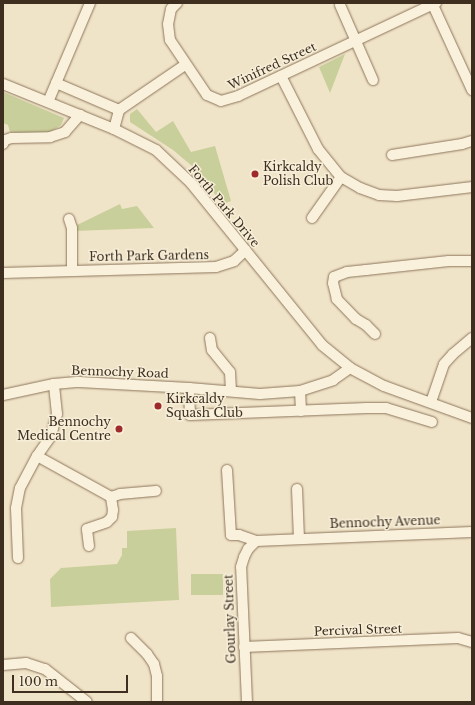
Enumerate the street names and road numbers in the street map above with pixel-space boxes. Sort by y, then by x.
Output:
street label: Winifred Street [226,39,318,93]
street label: Forth Park Drive [185,162,263,250]
street label: Forth Park Gardens [89,248,209,264]
street label: Bennochy Road [71,363,169,381]
street label: Bennochy Avenue [329,513,441,531]
street label: Gourlay Street [221,574,239,664]
street label: Percival Street [314,621,402,639]

